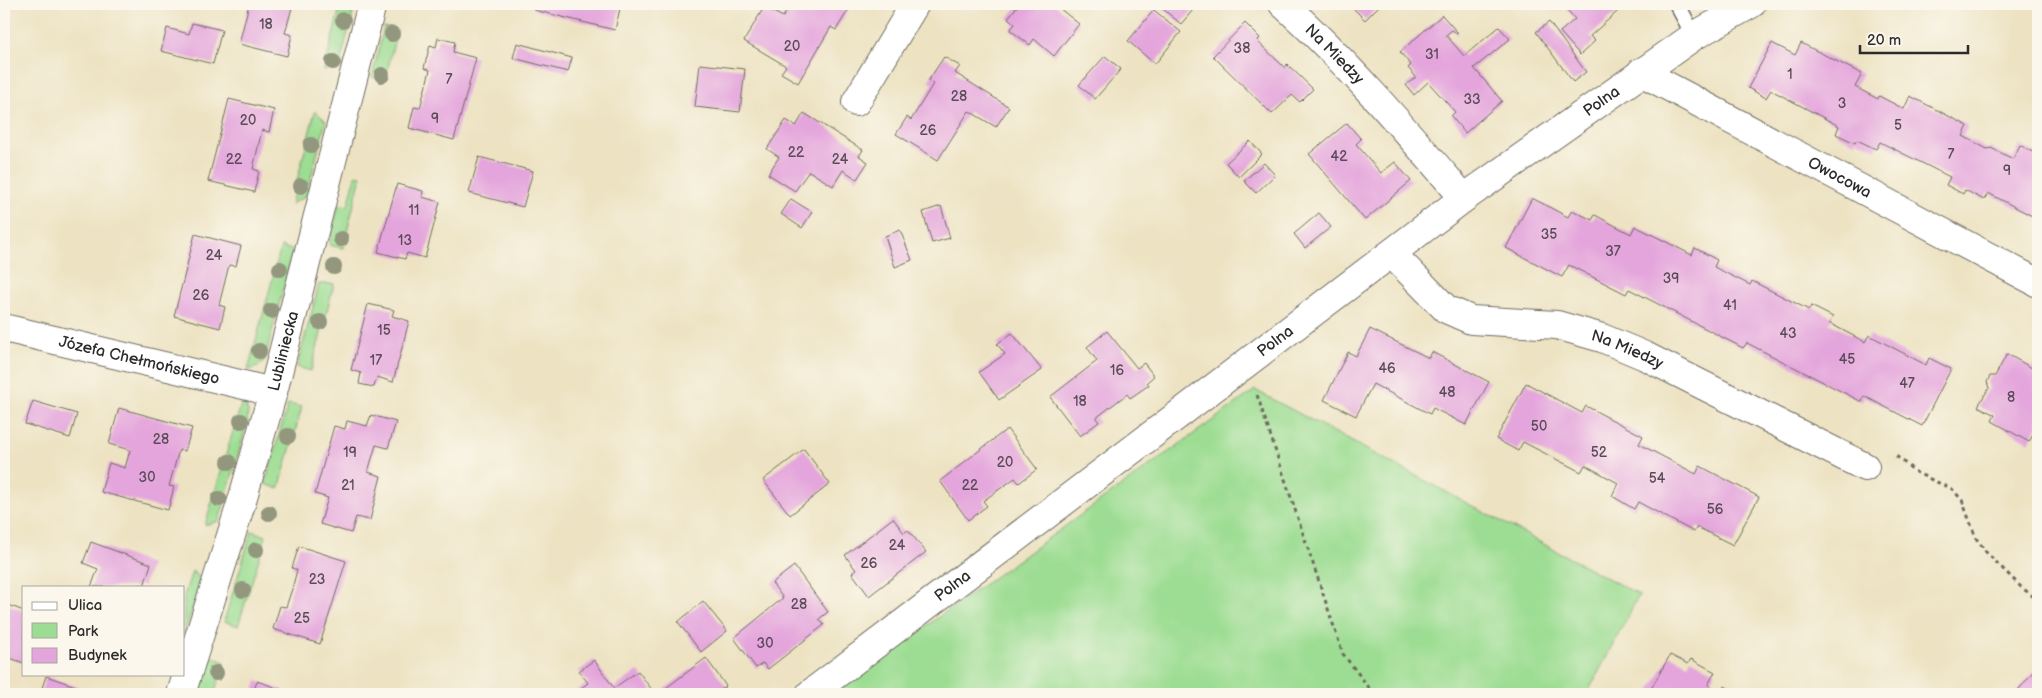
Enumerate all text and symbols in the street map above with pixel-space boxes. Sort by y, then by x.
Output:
house number: 18 [259,16,273,33]
street label: Na Miedzy [1301,20,1369,89]
scale bar [1860,22,1967,54]
text: 20 m [1867,31,1901,50]
house number: 20 [784,38,800,55]
house number: 38 [1234,40,1250,57]
house number: 31 [1425,46,1439,63]
house number: 1 [1787,66,1793,83]
house number: 7 [446,71,453,88]
street label: Polna [1580,82,1623,120]
house number: 28 [951,88,967,105]
house number: 33 [1463,91,1481,108]
house number: 3 [1838,95,1846,112]
house number: 9 [431,110,439,127]
house number: 20 [240,112,256,129]
house number: 5 [1894,117,1902,134]
house number: 26 [920,122,937,139]
house number: 22 [788,144,805,161]
house number: 7 [1948,146,1955,163]
house number: 42 [1331,148,1348,165]
house number: 22 [226,151,243,168]
house number: 24 [832,151,849,168]
street label: Owocowa [1805,153,1875,202]
house number: 9 [2003,162,2011,179]
house number: 11 [409,202,419,219]
house number: 35 [1541,226,1557,243]
house number: 13 [398,232,412,249]
house number: 37 [1605,243,1621,260]
house number: 24 [206,247,223,264]
house number: 39 [1663,270,1679,287]
house number: 26 [193,287,210,304]
house number: 41 [1723,297,1737,314]
street label: Lubliniecka [264,309,303,393]
street label: Polna [1254,321,1297,361]
house number: 15 [377,322,391,339]
house number: 43 [1779,325,1797,342]
street label: Na Miedzy [1589,326,1667,374]
street label: Józefa Chełmońskiego [57,332,222,388]
house number: 45 [1839,351,1855,368]
house number: 17 [370,352,382,369]
house number: 46 [1378,360,1396,377]
house number: 16 [1110,362,1124,379]
house number: 47 [1899,375,1915,392]
house number: 48 [1439,384,1455,401]
house number: 8 [2007,389,2015,406]
house number: 18 [1073,393,1087,410]
house number: 50 [1531,418,1547,435]
house number: 28 [153,431,169,448]
house number: 19 [343,444,357,461]
house number: 52 [1591,444,1608,461]
house number: 20 [997,454,1013,471]
house number: 30 [139,469,155,486]
house number: 54 [1649,470,1666,487]
house number: 21 [341,477,355,494]
house number: 22 [962,477,979,494]
house number: 56 [1707,501,1724,518]
house number: 24 [889,537,906,554]
house number: 26 [861,555,878,572]
street label: Polna [931,566,974,606]
house number: 23 [309,571,325,588]
legend [22,586,185,676]
text: Ulica [68,596,102,615]
house number: 28 [791,596,807,613]
house number: 25 [294,610,310,627]
text: Park [68,622,99,641]
house number: 30 [757,635,773,652]
text: Budynek [68,646,127,665]

